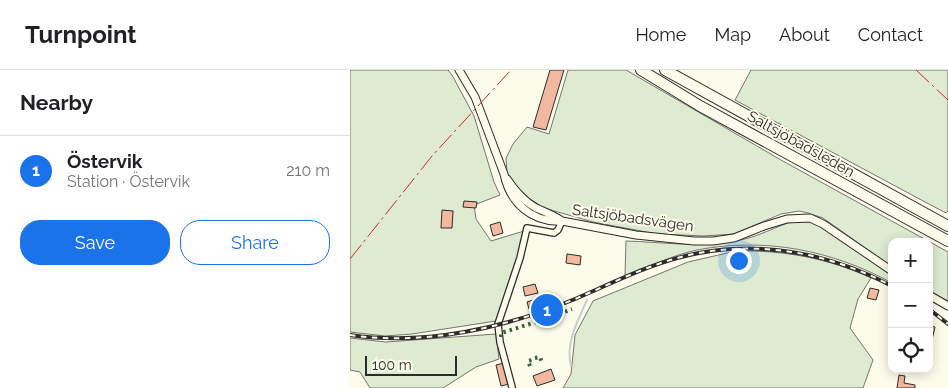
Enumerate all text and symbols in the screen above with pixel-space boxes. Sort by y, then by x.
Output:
text: Turnpoint [25,20,137,49]
text: Home [635,24,686,45]
text: Map [714,24,751,45]
text: About [779,24,830,45]
text: Contact [858,24,923,45]
text: Nearby [20,90,93,115]
street label: Saltsjöbadsleden [744,107,858,181]
text: Östervik [67,150,142,172]
text: 1 [32,161,40,180]
text: 210 m [286,161,330,180]
text: Station · Östervik [67,172,190,191]
street label: Saltsjöbadsvägen [571,201,695,235]
button: Save [20,220,170,265]
button: Share [180,220,330,265]
map controls [888,238,933,373]
button: + [888,238,933,283]
your location [726,248,752,274]
button: − [888,283,933,328]
pin: 1 [531,291,563,329]
button: locate [888,328,933,373]
scale bar [365,353,458,376]
text: 100 m [372,357,412,373]

